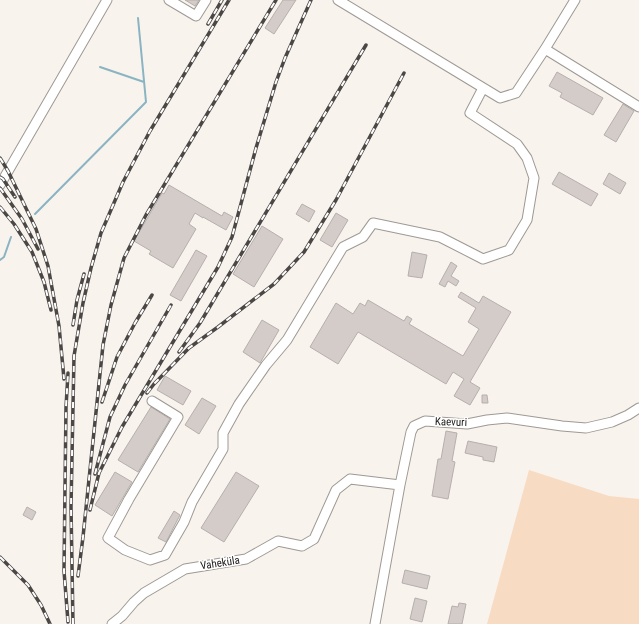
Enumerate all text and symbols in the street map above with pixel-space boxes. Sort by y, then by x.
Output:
street label: Kaevuri [435,415,467,429]
street label: Vaheküla [199,553,241,573]

